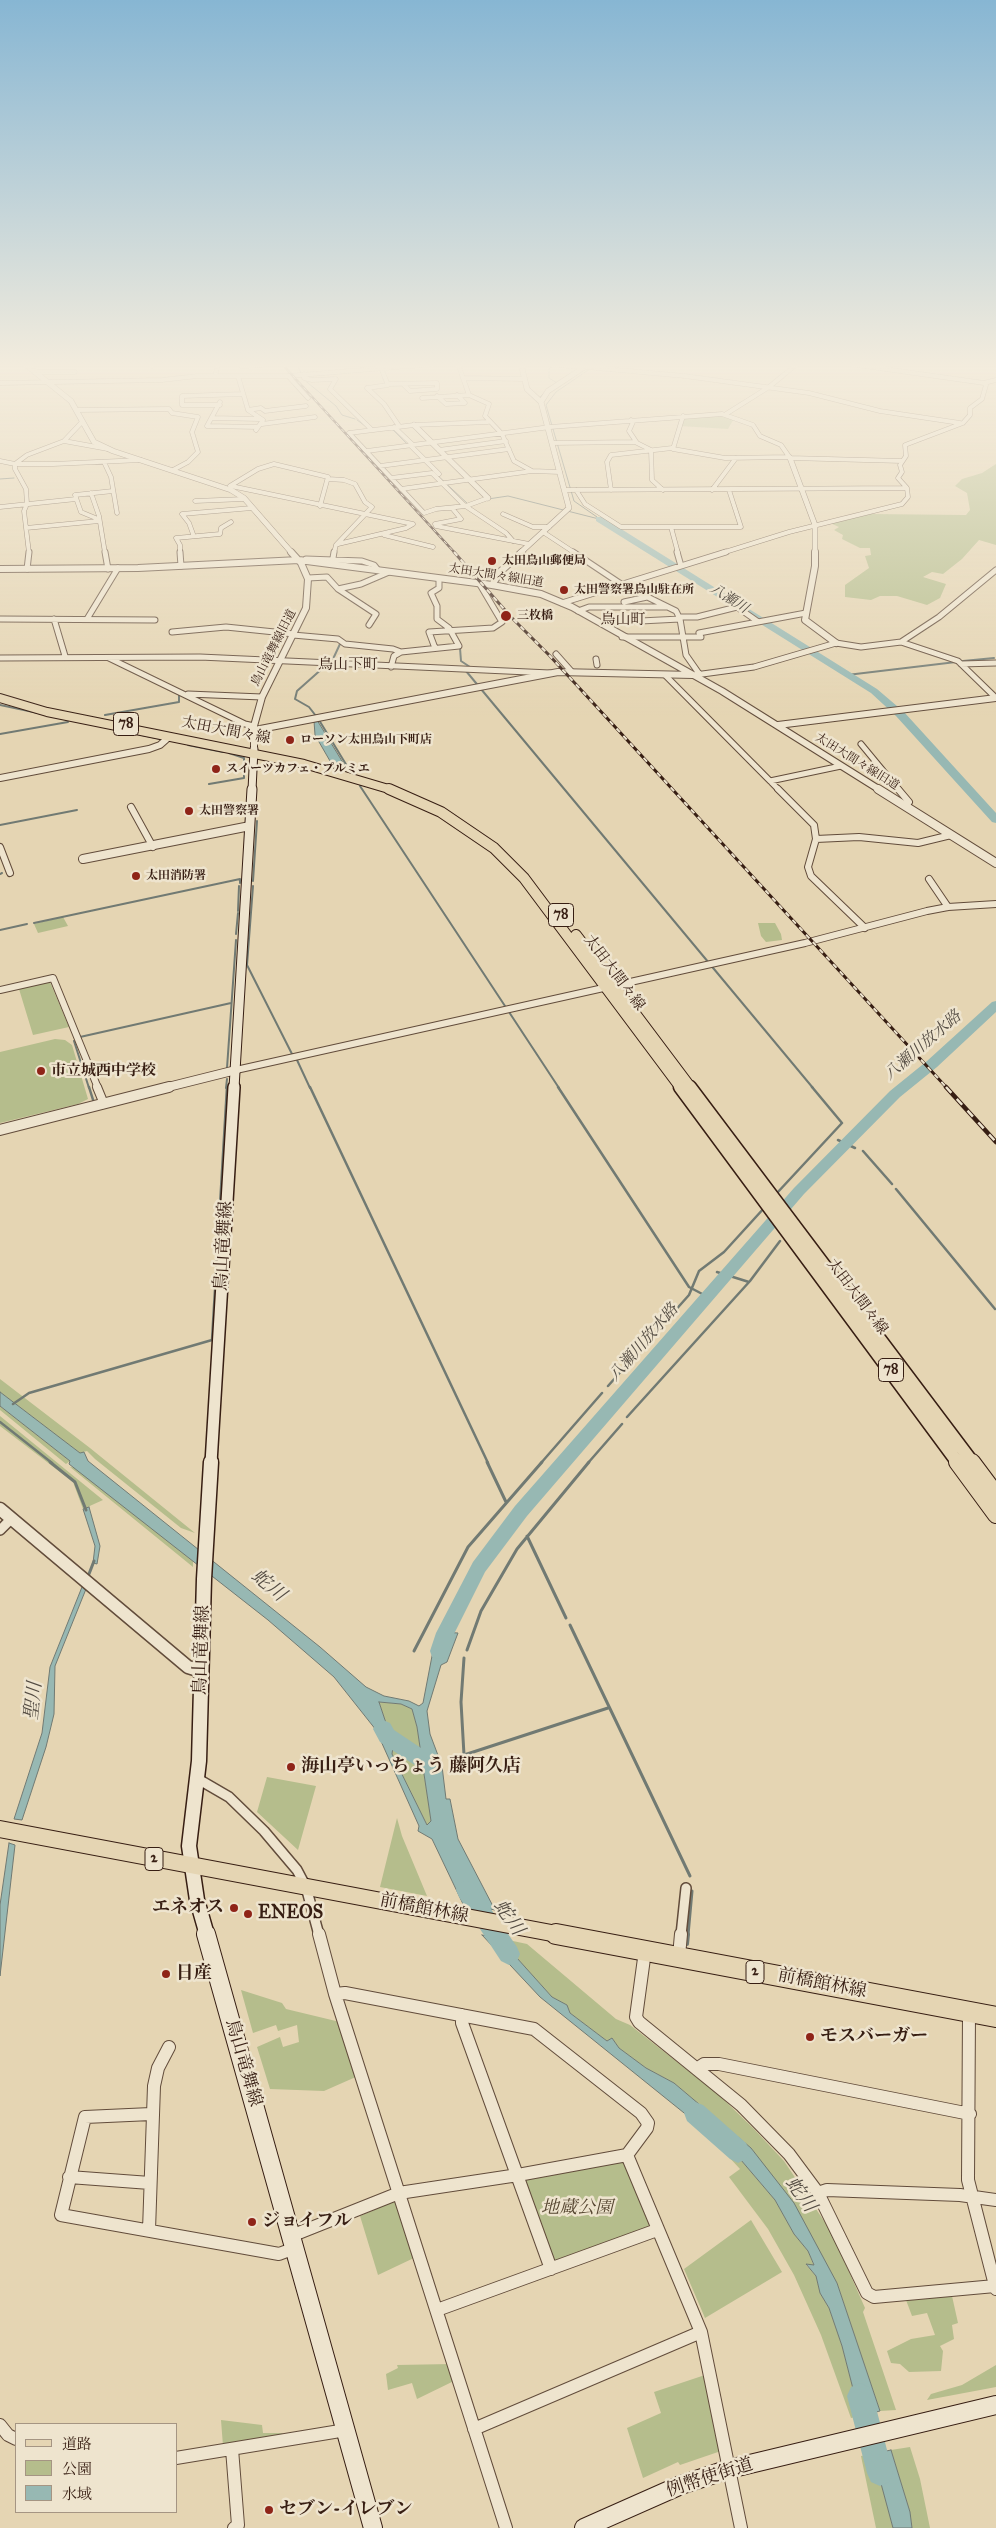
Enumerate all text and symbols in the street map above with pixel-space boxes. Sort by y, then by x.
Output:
place label: 太田鳥山郵便局 [502,554,586,568]
marker: 太田鳥山郵便局 [486,555,498,567]
street label: 太田大間々線旧道 [447,561,545,591]
water label: 八瀬川 [707,581,751,617]
place label: 太田警察署鳥山駐在所 [574,583,694,597]
marker: 太田警察署鳥山駐在所 [558,584,570,596]
street label: 鳥山竜舞線旧道 [249,607,299,689]
marker: 三枚橋 [499,609,513,623]
place label: 三枚橋 [517,609,553,623]
district label: 鳥山町 [601,611,645,629]
district label: 鳥山下町 [318,656,378,674]
road number: 78 [114,712,138,736]
street label: 太田大間々線 [180,714,272,748]
street label: 太田大間々線旧道 [812,730,902,794]
place label: ローソン太田鳥山下町店 [300,733,432,747]
marker: ローソン太田鳥山下町店 [284,734,296,746]
place label: スイーツカフェ・プルミエ [226,762,370,776]
marker: スイーツカフェ・プルミエ [210,763,222,775]
place label: 太田警察署 [199,804,259,818]
marker: 太田警察署 [183,805,195,817]
place label: 太田消防署 [146,869,206,883]
marker: 太田消防署 [130,870,142,882]
road number: 78 [548,904,574,926]
street label: 太田大間々線 [580,932,648,1014]
water label: 八瀬川放水路 [880,1007,966,1085]
place label: 市立城西中学校 [51,1062,156,1080]
marker: 市立城西中学校 [35,1065,47,1077]
street label: 鳥山竜舞線 [211,1200,237,1292]
street label: 太田大間々線 [823,1256,891,1338]
water label: 八瀬川放水路 [605,1300,683,1386]
road number: 78 [878,1358,904,1382]
water label: 蛇川 [246,1565,290,1607]
street label: 鳥山竜舞線 [190,1605,214,1695]
water label: 聖川 [21,1681,47,1721]
place label: 海山亭いっちょう 藤阿久店 [301,1756,521,1778]
marker: 海山亭いっちょう 藤阿久店 [285,1761,297,1773]
road number: 2 [145,1848,163,1870]
street label: 前橋館林線 [378,1890,470,1928]
water label: 蛇川 [488,1896,528,1940]
place label: エネオス [152,1897,224,1919]
marker: エネオス [228,1902,240,1914]
place label: ENEOS [258,1903,323,1925]
marker: ENEOS [242,1908,254,1920]
road number: 2 [746,1960,764,1984]
place label: 日産 [176,1963,212,1985]
street label: 前橋館林線 [776,1965,868,2003]
marker: 日産 [160,1968,172,1980]
street label: 鳥山竜舞線 [220,2017,266,2109]
place label: モスバーガー [820,2026,928,2048]
marker: モスバーガー [804,2031,816,2043]
water label: 蛇川 [780,2173,820,2217]
park label: 地蔵公園 [541,2198,613,2220]
place label: ジョイフル [262,2211,352,2233]
marker: ジョイフル [246,2216,258,2228]
legend [15,2423,178,2513]
text: 道路 [62,2435,92,2453]
street label: 例幣使街道 [664,2454,756,2502]
text: 公園 [62,2460,92,2478]
text: 水域 [62,2485,92,2503]
place label: セブン-イレブン [279,2499,412,2521]
marker: セブン-イレブン [263,2504,275,2516]

